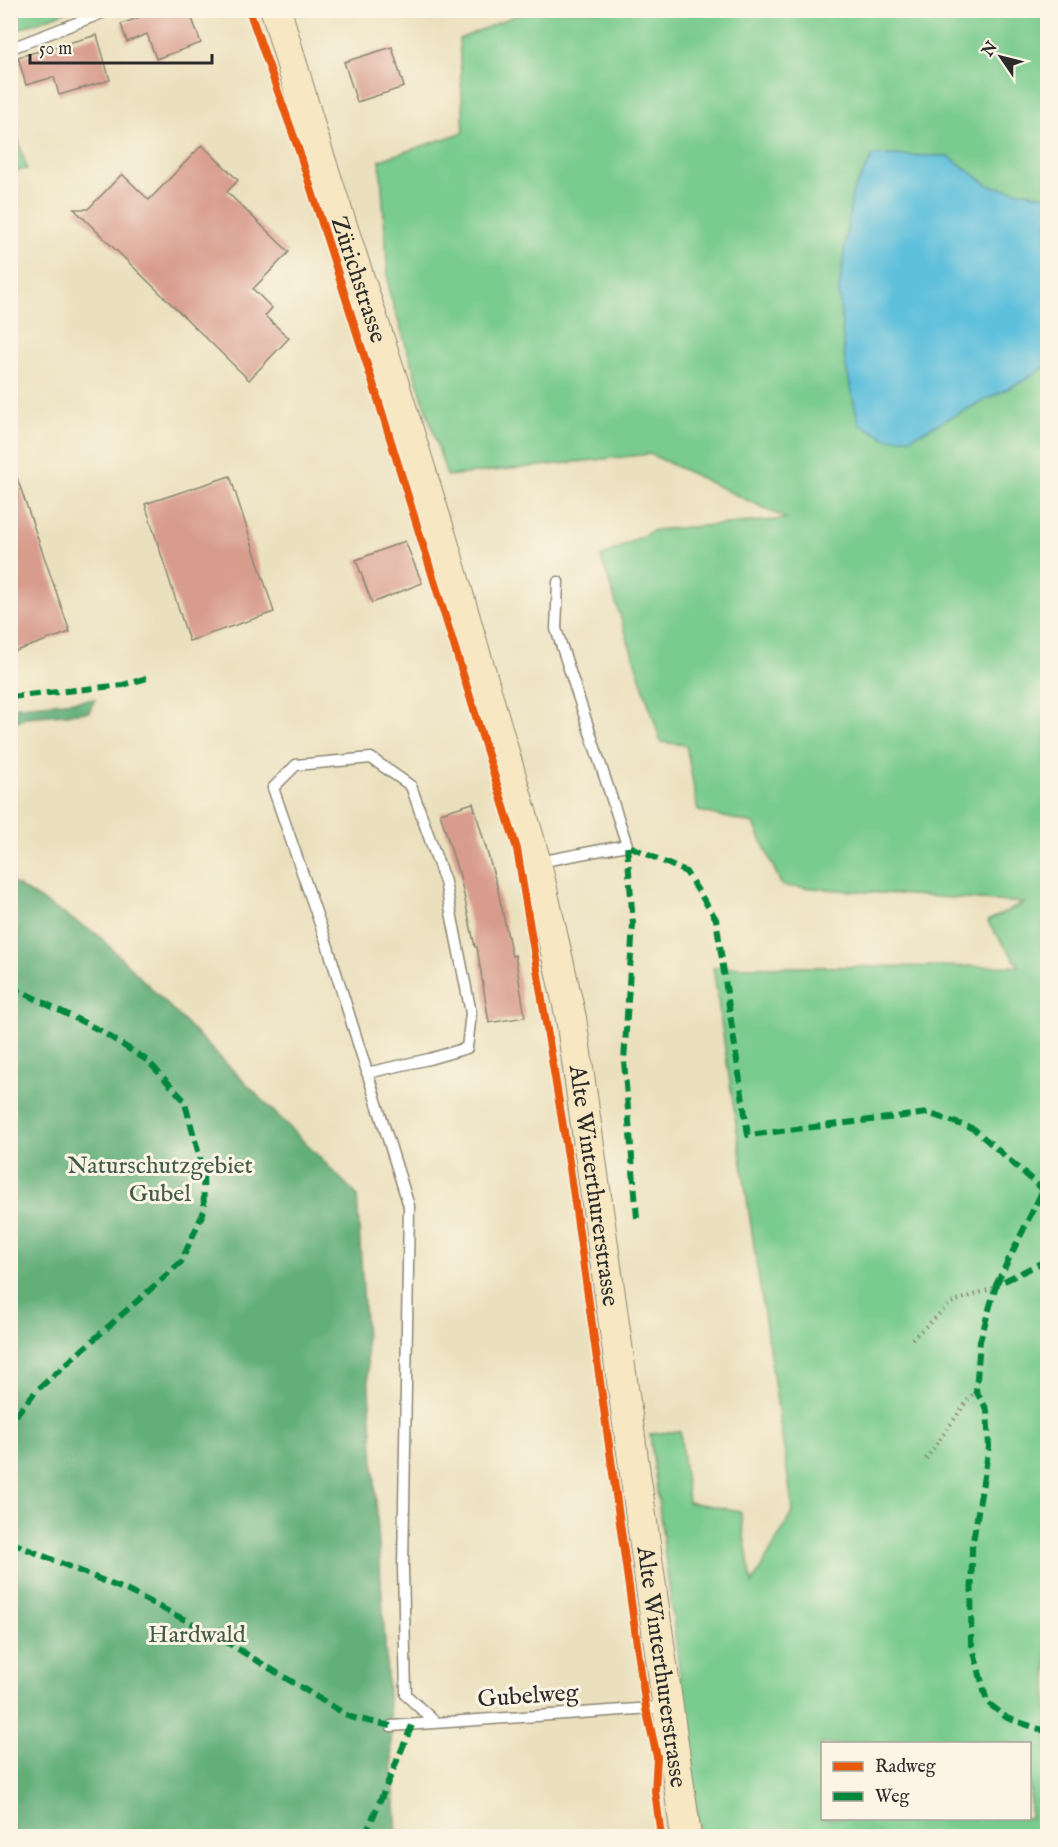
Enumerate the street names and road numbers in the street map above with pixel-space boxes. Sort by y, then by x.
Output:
street label: Zürichstrasse [323,213,393,347]
street label: Alte Winterthurerstrasse [561,1062,625,1308]
street label: Alte Winterthurerstrasse [628,1544,693,1790]
street label: Gubelweg [477,1677,581,1715]

